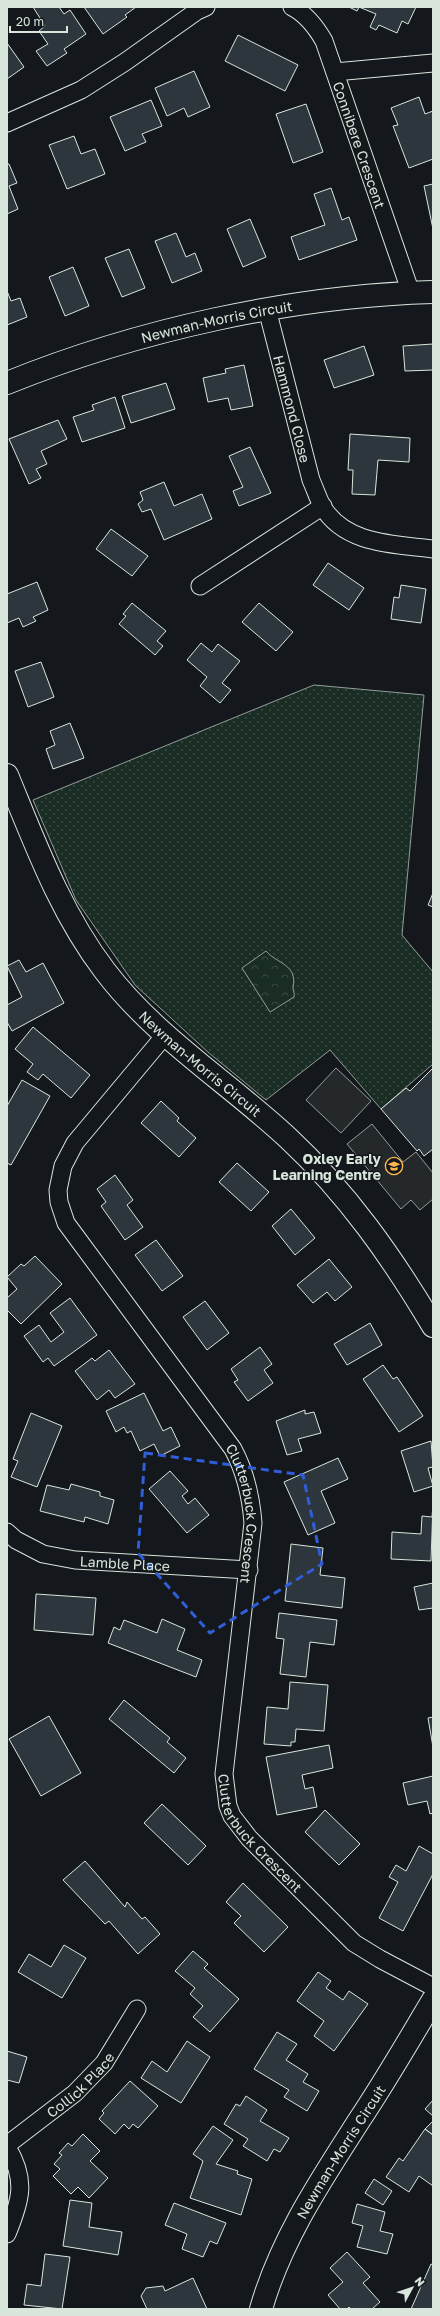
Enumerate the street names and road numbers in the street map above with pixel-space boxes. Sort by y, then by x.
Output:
street label: Connibere Crescent [330,79,390,210]
street label: Newman-Morris Circuit [139,297,293,346]
street label: Hammond Close [271,353,315,464]
street label: Newman-Morris Circuit [136,1007,265,1119]
street label: Clutterbuck Crescent [223,1440,262,1585]
street label: Lamble Place [79,1552,171,1574]
street label: Clutterbuck Crescent [216,1773,306,1895]
street label: Collick Place [43,2049,117,2120]
street label: Newman-Morris Circuit [292,2082,388,2221]

